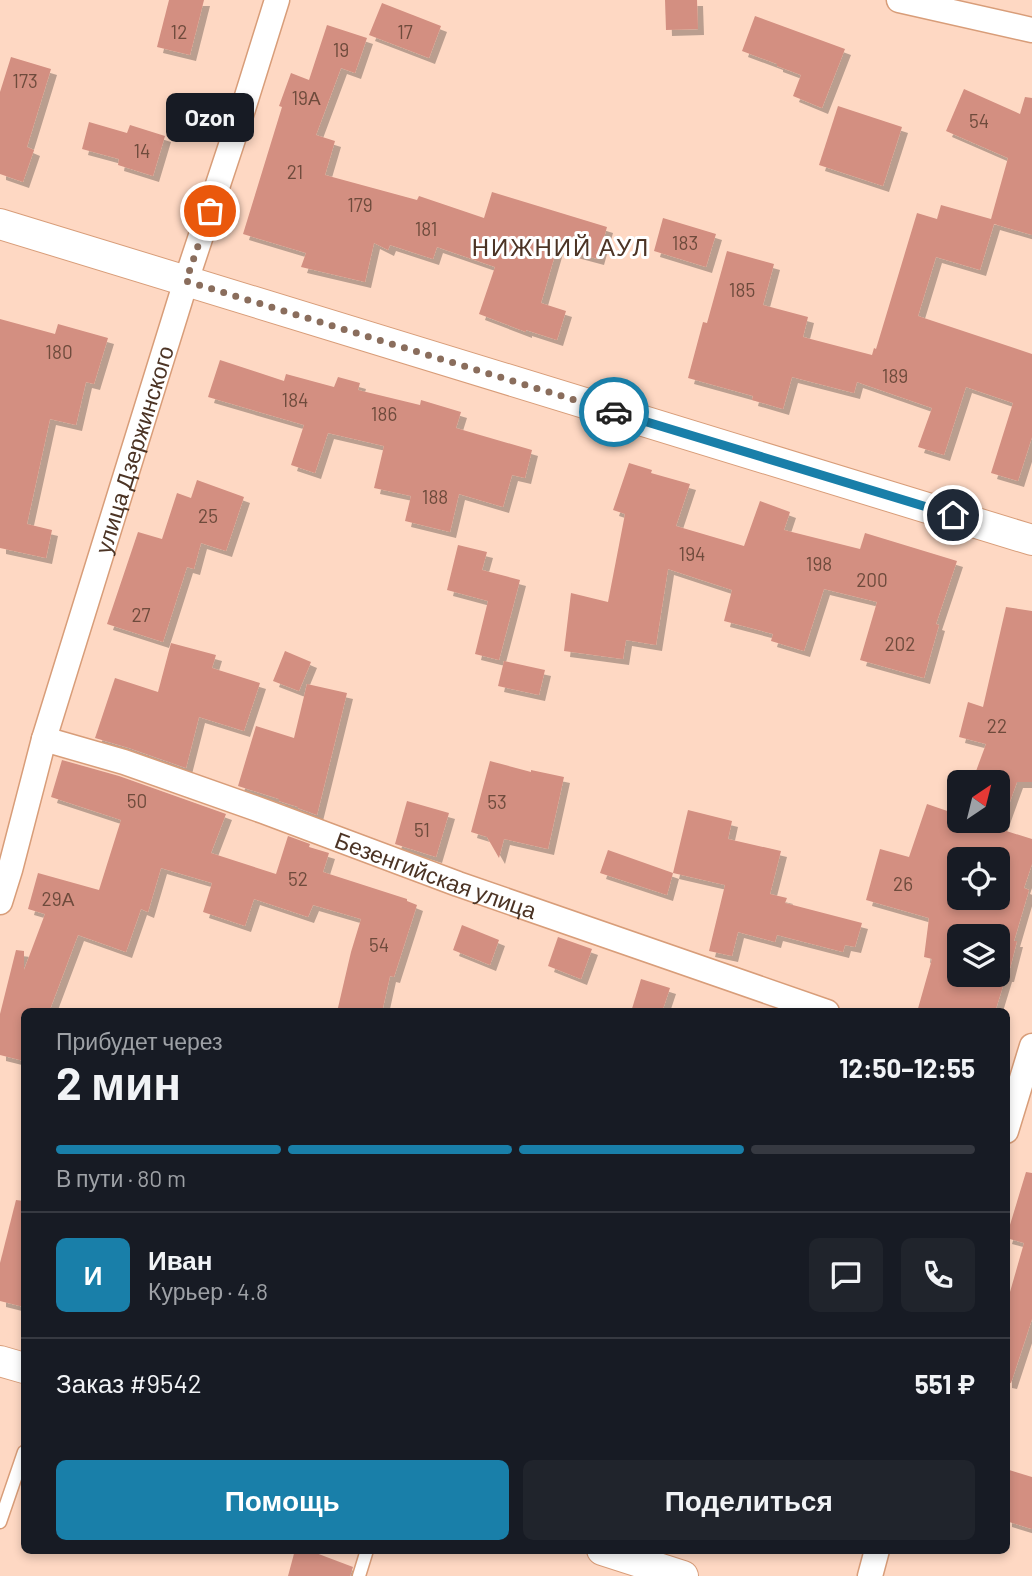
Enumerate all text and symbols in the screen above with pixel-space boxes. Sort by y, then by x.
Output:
house number: 12 [171,20,187,43]
house number: 17 [397,20,413,43]
house number: 19 [333,38,349,61]
house number: 173 [12,69,38,92]
house number: 19А [291,86,321,109]
callout: Ozon [166,92,254,141]
text: Ozon [185,103,235,131]
house number: 54 [969,109,989,132]
house number: 14 [133,139,151,162]
house number: 21 [287,160,303,183]
pin [180,181,240,241]
icon: bag [191,192,229,230]
house number: 179 [347,193,373,216]
house number: 181 [415,217,437,240]
house number: 183 [672,231,698,254]
district label: НИЖНИЙ АУЛ [472,232,650,261]
house number: 185 [729,278,755,301]
house number: 180 [45,340,73,363]
street label: улица Дзержинского [88,342,179,557]
house number: 189 [882,364,908,387]
courier [579,377,649,447]
house number: 184 [281,388,309,411]
icon: car [595,393,633,431]
house number: 186 [371,402,397,425]
house number: 188 [422,485,448,508]
pin [923,485,983,545]
icon: home [934,496,972,534]
house number: 25 [198,504,218,527]
house number: 194 [678,542,706,565]
house number: 198 [806,552,832,575]
house number: 200 [856,568,888,591]
house number: 27 [131,603,151,626]
house number: 202 [884,632,916,655]
house number: 22 [987,714,1007,737]
north arrow [947,770,1010,833]
map controls [947,770,1010,987]
house number: 50 [127,789,147,812]
house number: 53 [487,790,507,813]
house number: 51 [414,818,430,841]
street label: Безенгийская улица [331,825,541,924]
button: locate [947,847,1010,910]
house number: 52 [288,867,308,890]
house number: 26 [893,872,913,895]
house number: 29А [42,887,75,910]
button: layers [947,924,1010,987]
house number: 54 [369,933,389,956]
text: Прибудет через [56,1027,223,1055]
text: 12:50–12:55 [839,1052,975,1083]
text: 2 мин [56,1054,181,1109]
text: В пути · 80 m [56,1164,186,1192]
button: chat [809,1238,883,1312]
button: phone [901,1238,975,1312]
text: Иван [148,1244,213,1275]
text: И [84,1259,102,1290]
text: Курьер · 4.8 [148,1277,268,1305]
text: Заказ #9542 [56,1367,202,1398]
text: 551 ₽ [915,1368,975,1399]
button: Помощь [56,1460,509,1540]
button: Поделиться [523,1460,975,1540]

